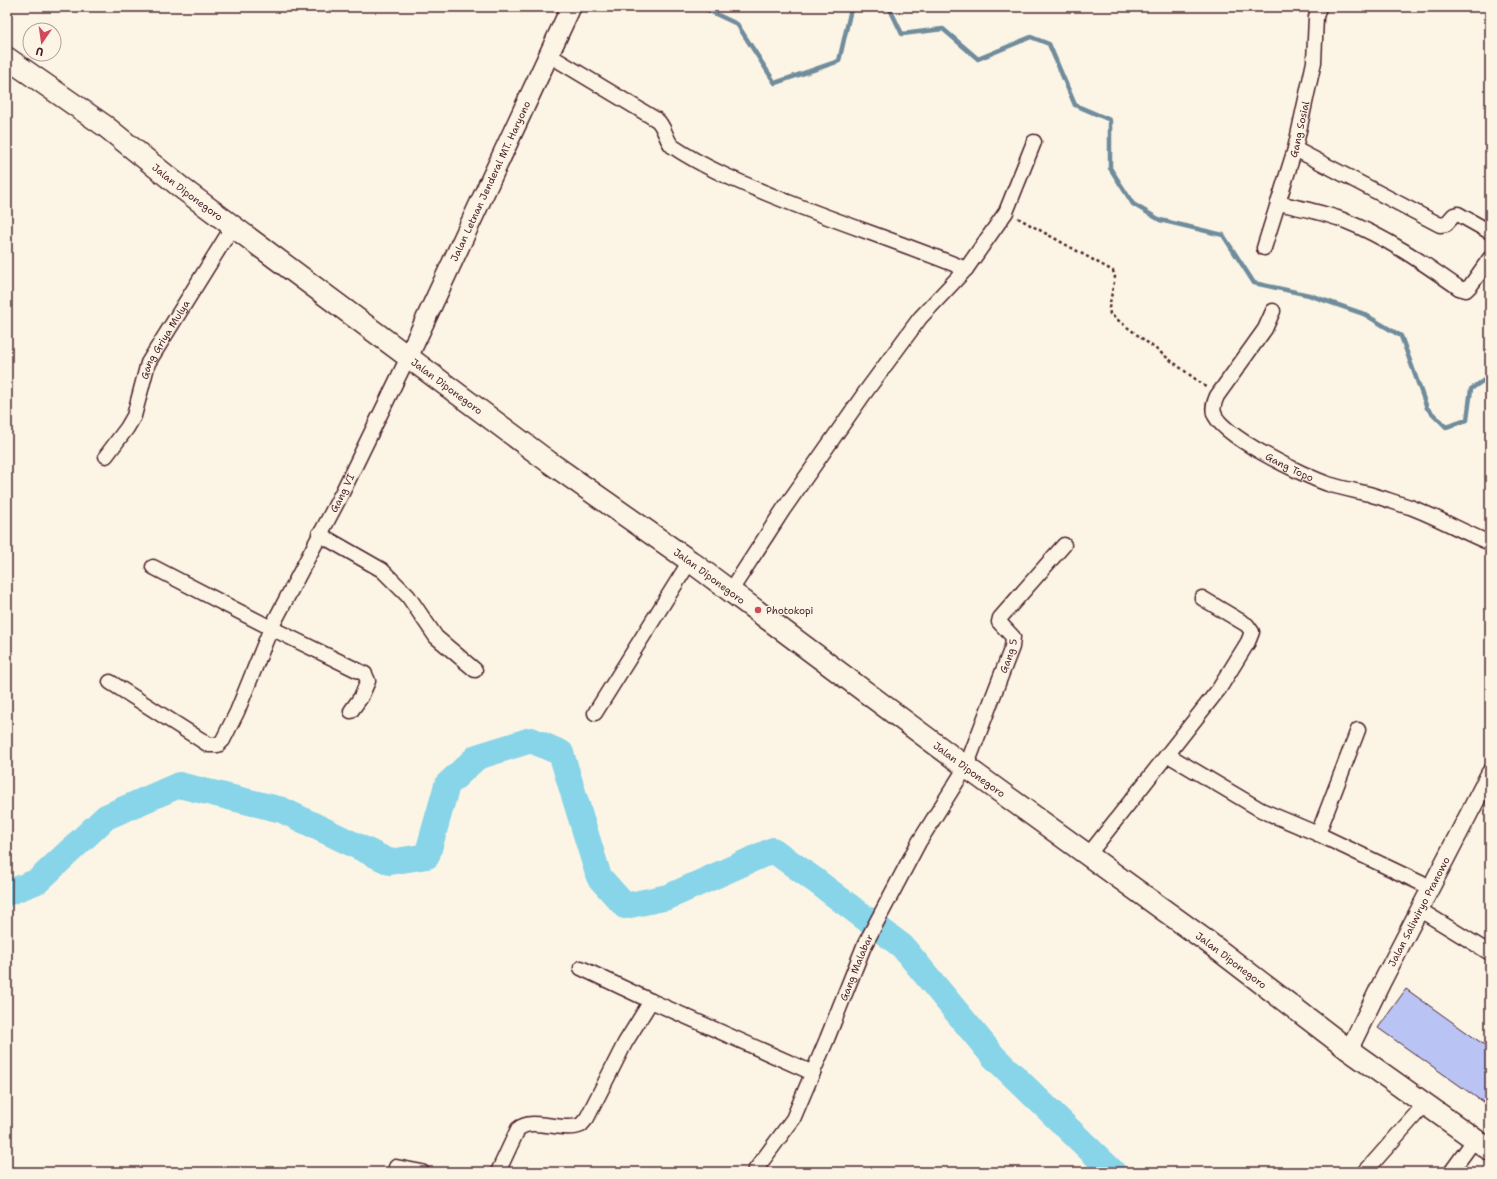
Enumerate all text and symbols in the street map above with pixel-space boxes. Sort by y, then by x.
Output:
north arrow [22,22,62,62]
text: U [35,43,45,59]
street label: Jalan Letnan Jenderal MT. Haryono [448,99,533,263]
street label: Gang Sosial [1287,100,1312,159]
street label: Jalan Diponegoro [149,161,225,224]
street label: Gang Griya Mulya [138,297,193,381]
street label: Jalan Diponegoro [408,355,485,417]
street label: Gang Topo [1263,450,1316,484]
street label: Gang VI [327,471,358,515]
street label: Jalan Diponegoro [671,546,748,607]
place label: Photokopi [766,604,814,617]
marker: Photokopi [753,605,763,615]
street label: Gang 5 [997,638,1020,675]
street label: Jalan Diponegoro [931,739,1008,800]
street label: Jalan Saliwiryo Pranowo [1385,855,1453,969]
street label: Jalan Diponegoro [1193,929,1269,992]
street label: Gang Malabar [837,932,876,1003]

